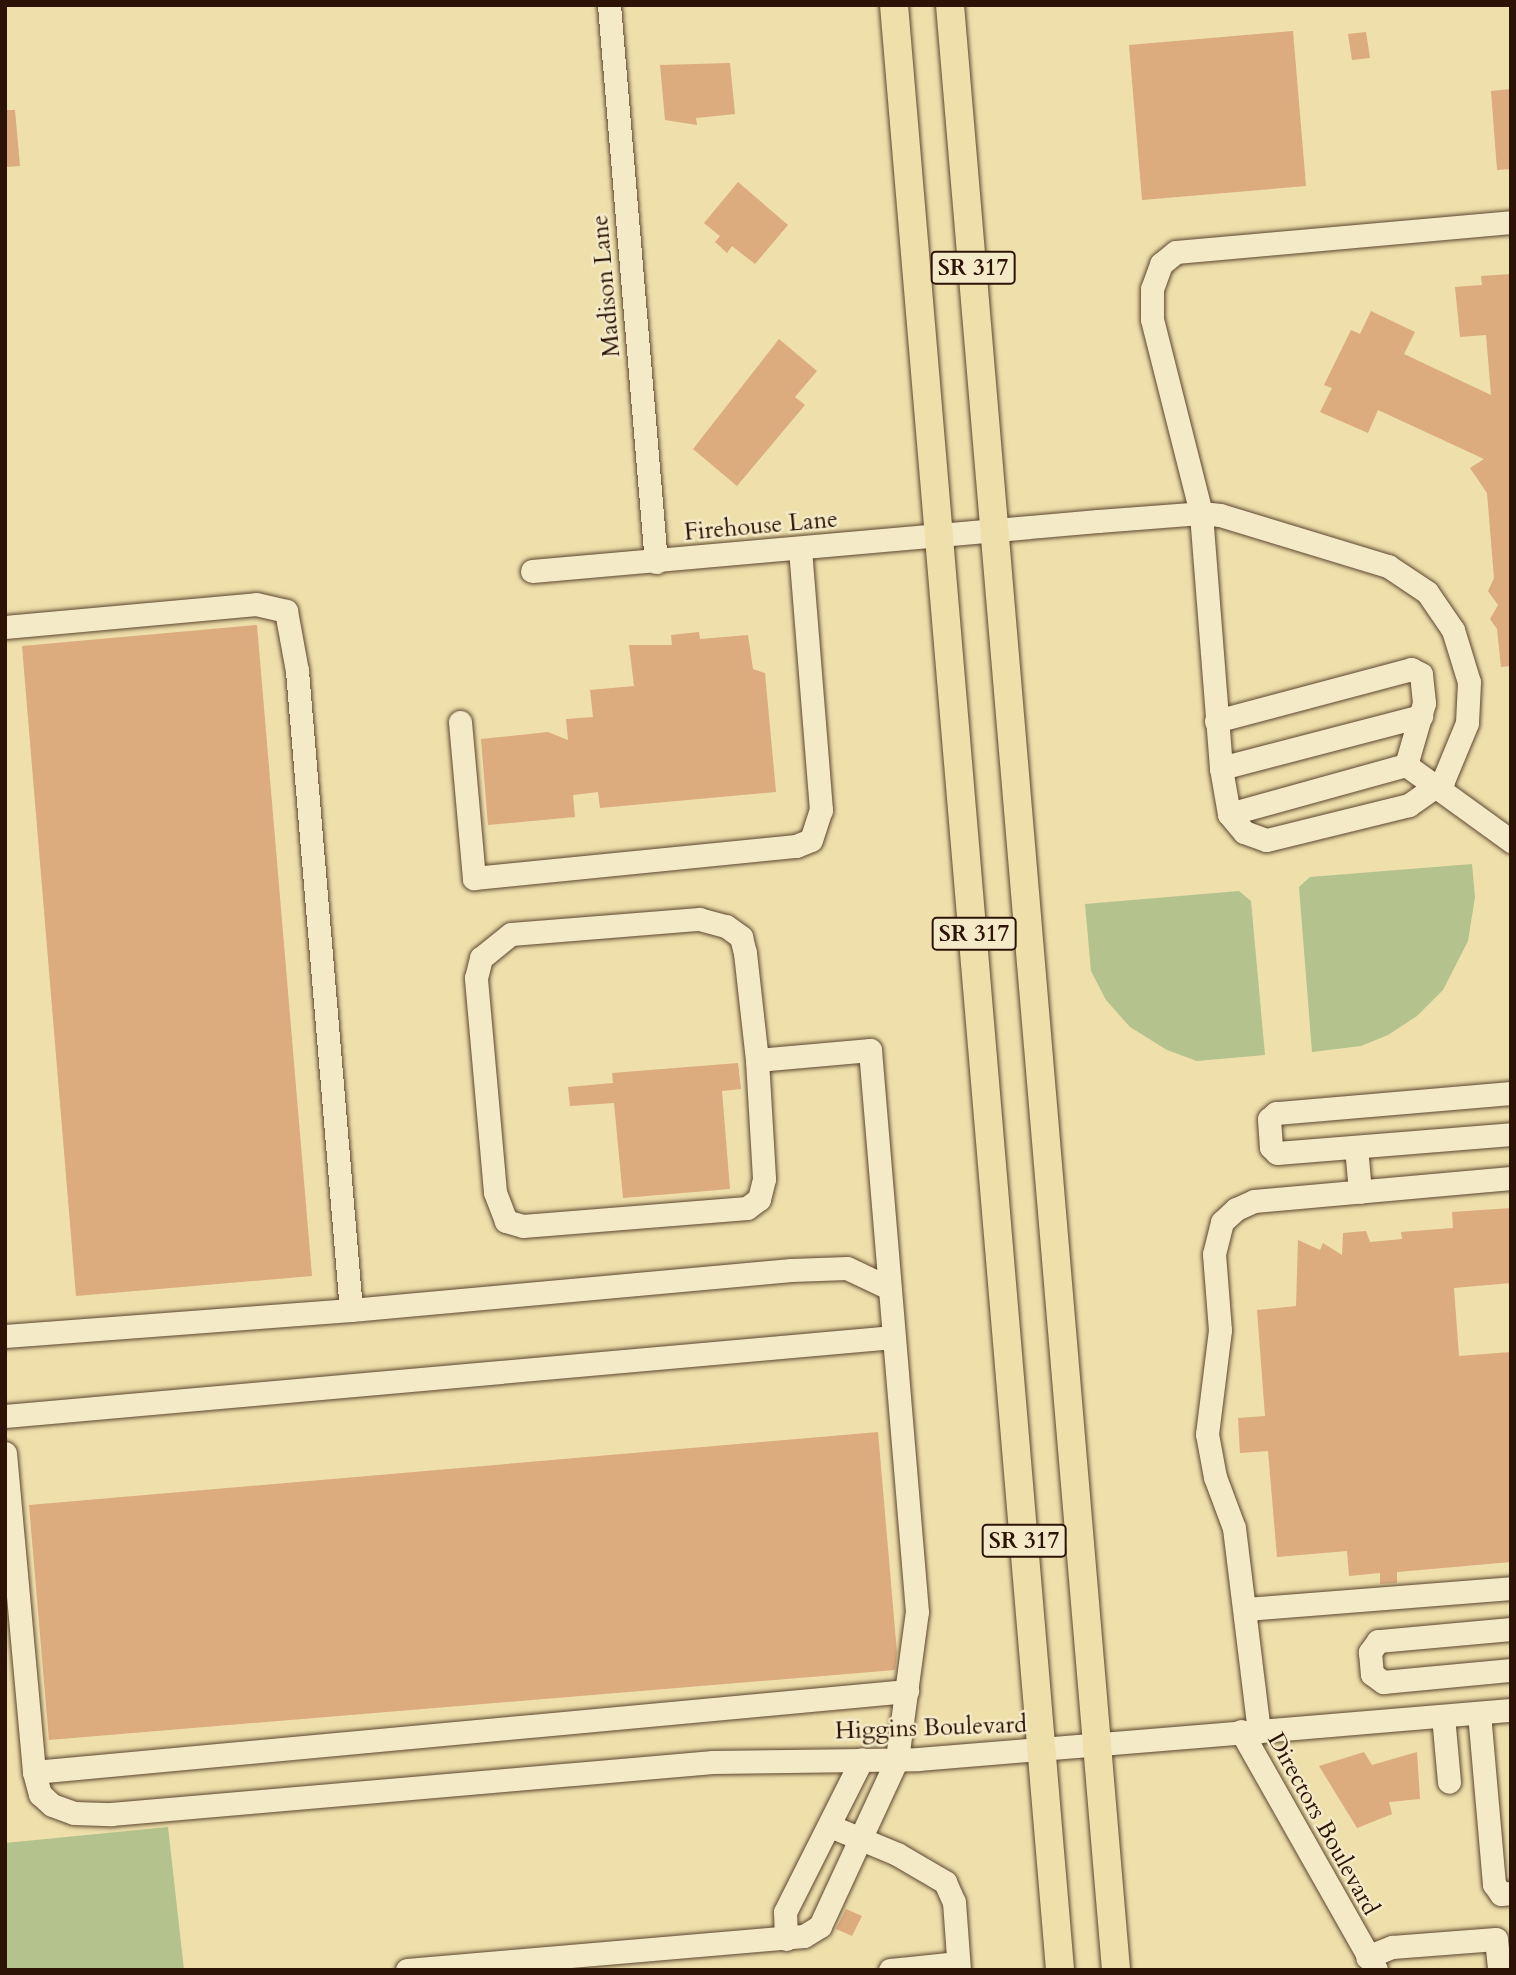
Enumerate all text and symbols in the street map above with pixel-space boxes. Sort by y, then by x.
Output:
street label: Madison Lane [585,214,627,358]
road number: SR 317 [929,248,1017,288]
street label: Firehouse Lane [683,505,839,547]
road number: SR 317 [930,914,1018,953]
road number: SR 317 [980,1522,1068,1560]
street label: Higgins Boulevard [835,1710,1027,1746]
street label: Directors Boulevard [1261,1728,1385,1920]

